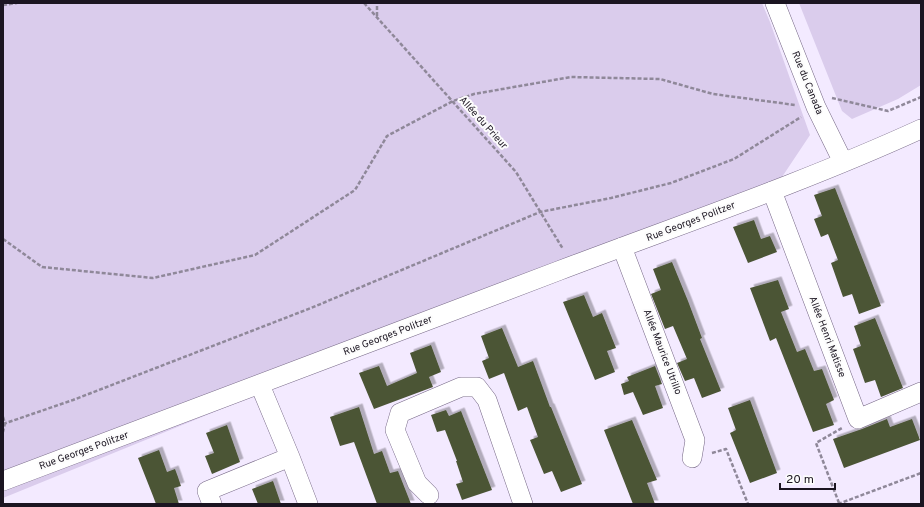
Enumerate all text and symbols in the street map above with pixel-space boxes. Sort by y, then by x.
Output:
street label: Rue du Canada [788,49,826,117]
street label: Allée du Prieur [456,94,510,152]
street label: Rue Georges Politzer [645,199,737,245]
street label: Allée Henri Matisse [806,295,848,379]
street label: Allée Maurice Utrillo [640,307,684,397]
street label: Rue Georges Politzer [342,313,434,359]
street label: Rue Georges Politzer [37,429,131,473]
scale bar [780,465,835,491]
text: 20 m [786,472,814,488]

